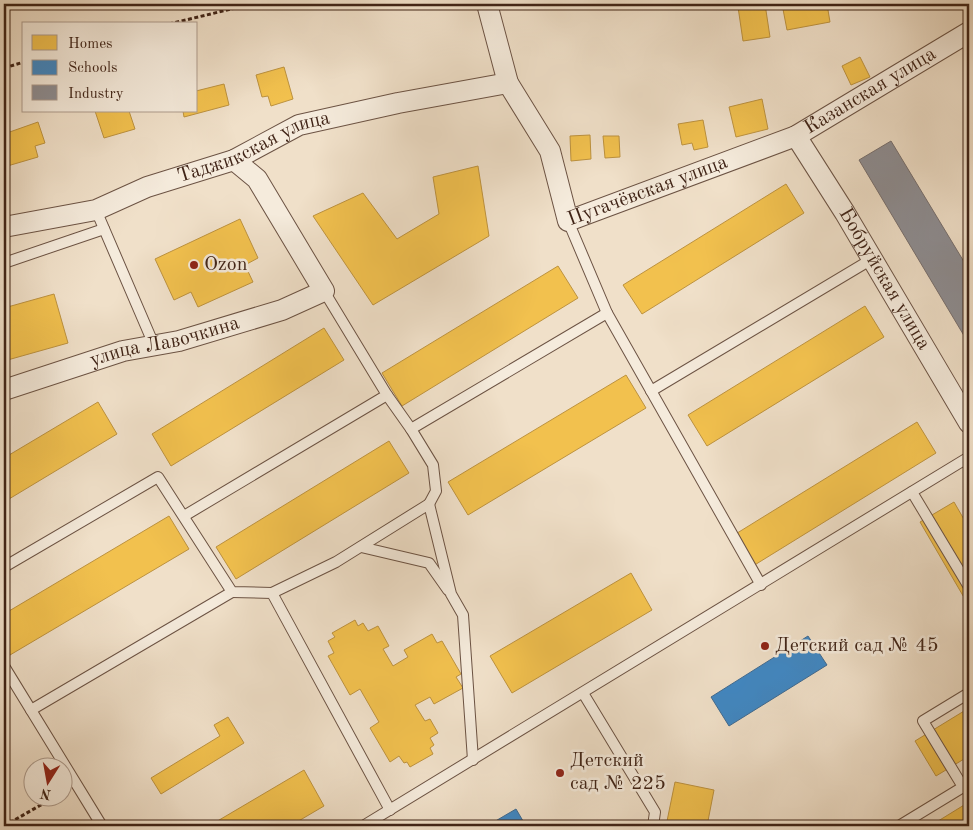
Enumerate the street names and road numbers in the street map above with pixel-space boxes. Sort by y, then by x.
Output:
street label: Казанская улица [801,44,940,139]
street label: Таджикская улица [175,108,332,187]
street label: Пугачёвская улица [565,152,730,230]
street label: Бобруйская улица [834,205,934,354]
street label: улица Лавочкина [88,313,242,371]

